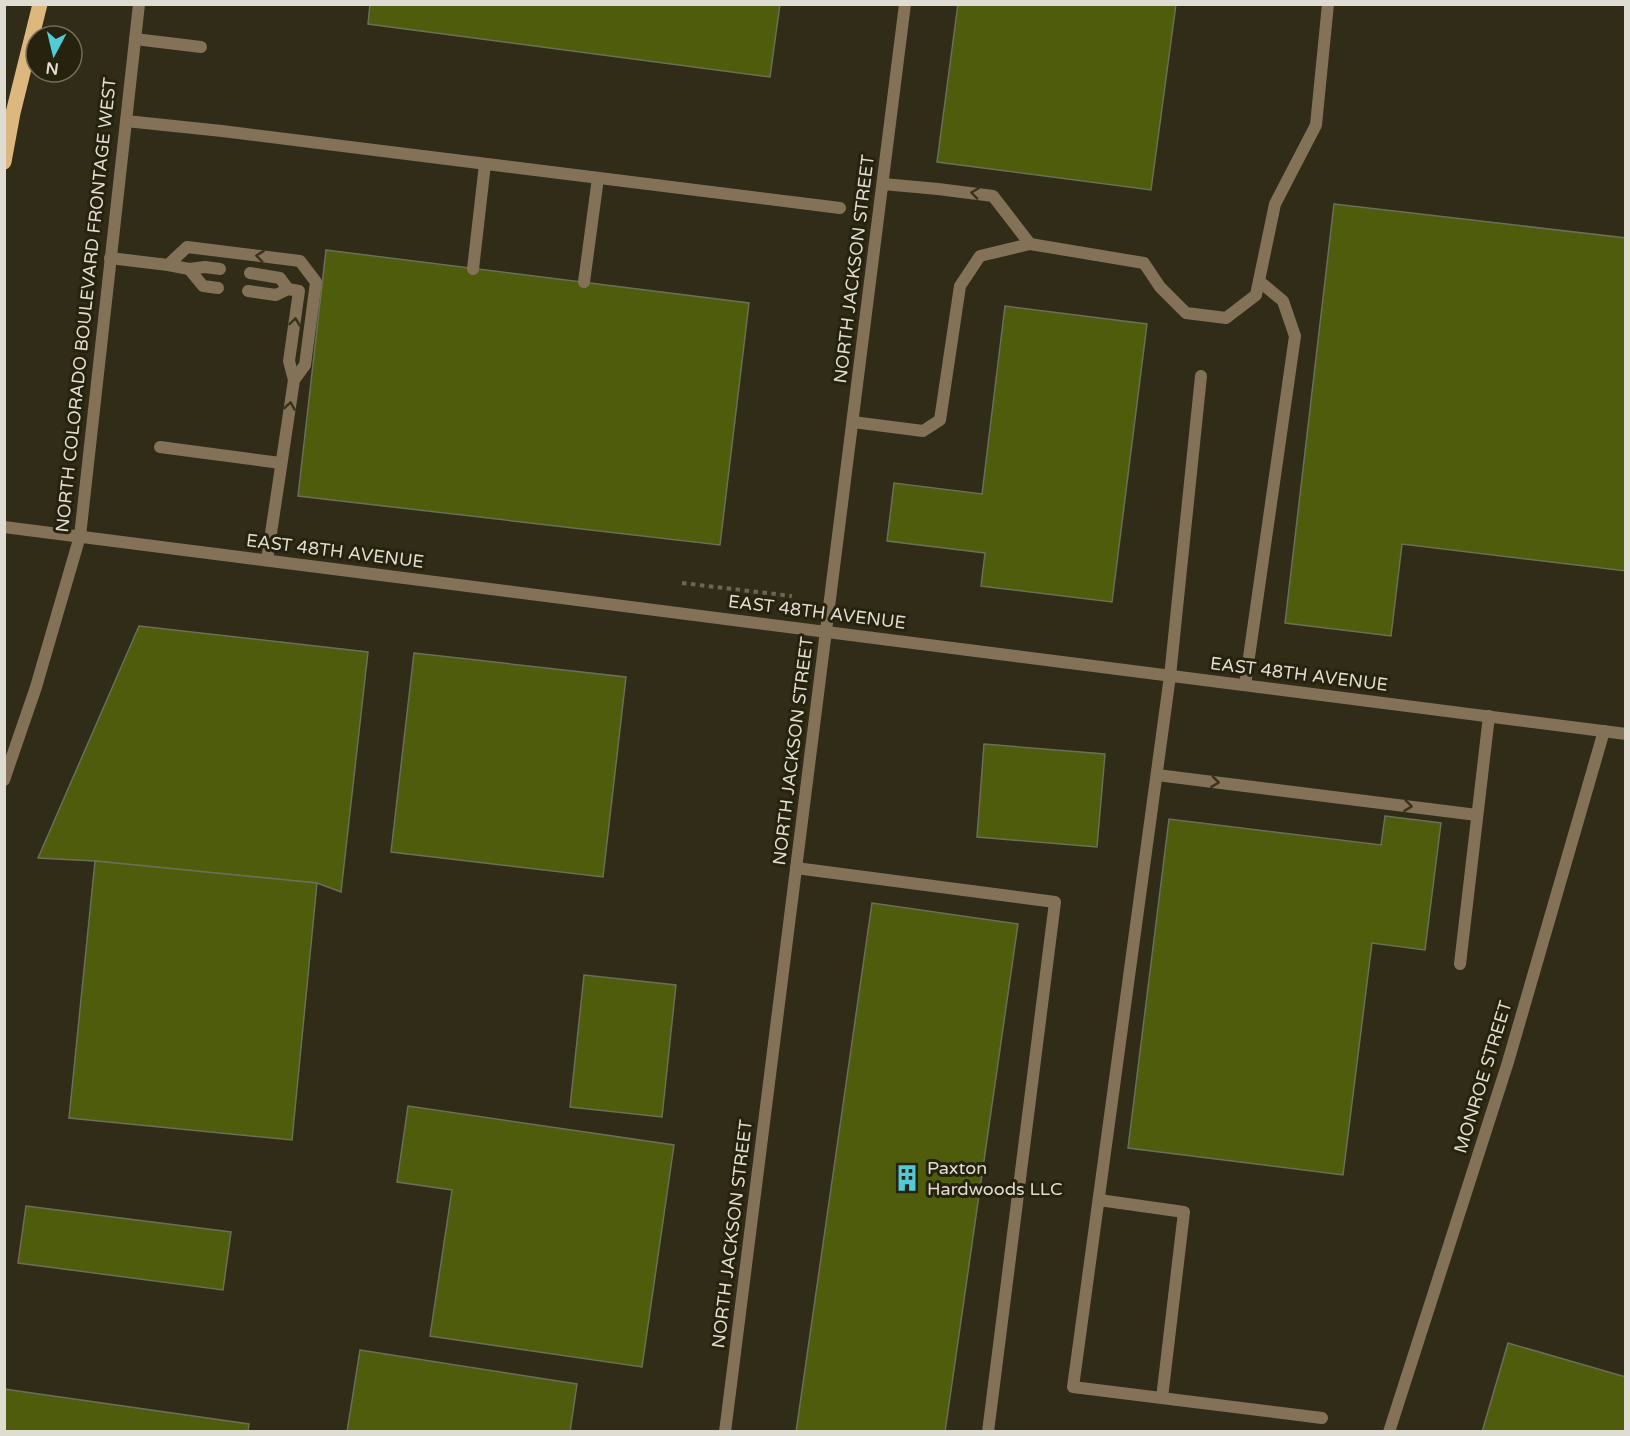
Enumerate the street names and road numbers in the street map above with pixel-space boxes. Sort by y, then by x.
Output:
street label: NORTH COLORADO BOULEVARD FRONTAGE WEST [51,76,121,534]
street label: NORTH JACKSON STREET [829,153,879,385]
street label: EAST 48TH AVENUE [245,529,425,573]
street label: EAST 48TH AVENUE [727,590,907,634]
street label: NORTH JACKSON STREET [768,635,818,867]
street label: EAST 48TH AVENUE [1209,652,1389,696]
street label: MONROE STREET [1449,998,1517,1156]
street label: NORTH JACKSON STREET [707,1118,757,1350]

